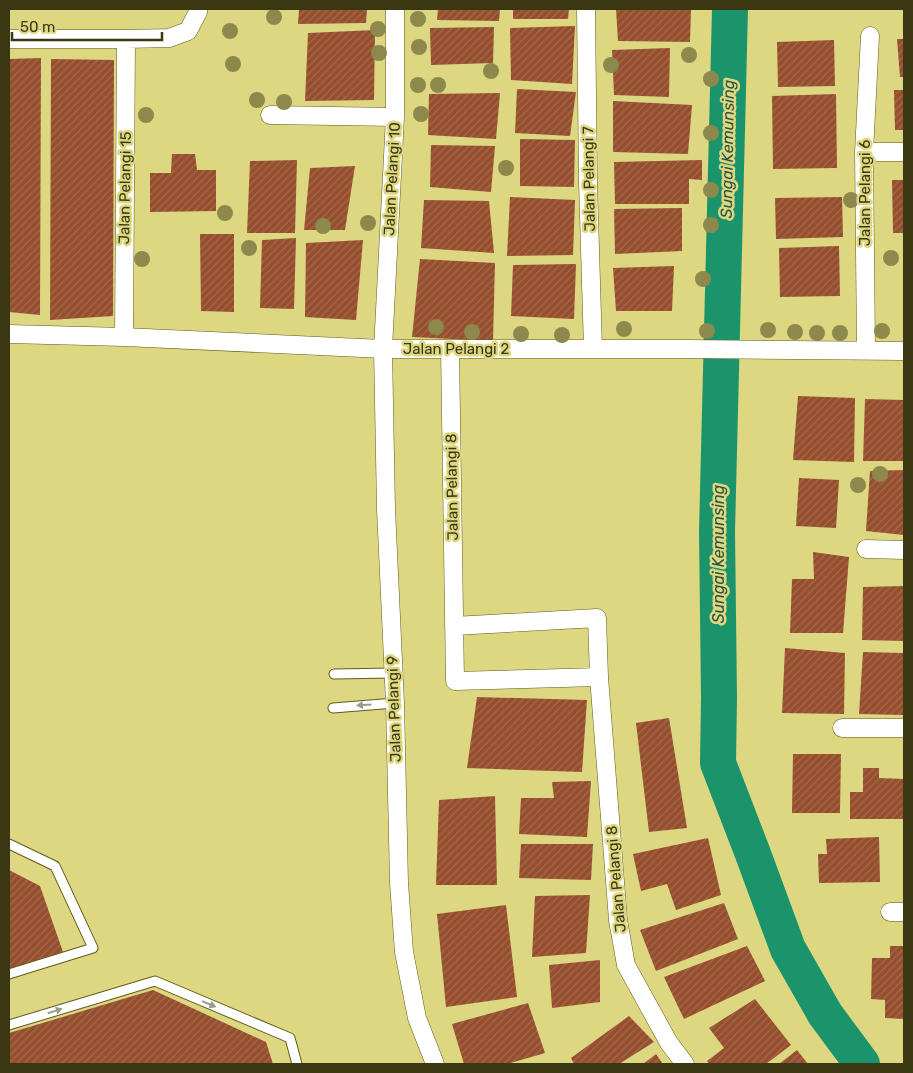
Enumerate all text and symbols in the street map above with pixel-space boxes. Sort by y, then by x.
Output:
scale bar [12,10,162,42]
text: 50 m [20,18,55,36]
water label: Sungai Kemunsing [717,79,738,218]
street label: Jalan Pelangi 10 [380,122,404,236]
street label: Jalan Pelangi 7 [579,126,599,232]
street label: Jalan Pelangi 15 [115,131,135,245]
street label: Jalan Pelangi 6 [856,140,874,246]
street label: Jalan Pelangi 2 [403,340,509,358]
street label: Jalan Pelangi 8 [442,433,462,541]
water label: Sungai Kemunsing [709,484,728,623]
street label: Jalan Pelangi 9 [383,655,405,763]
one-way arrow [356,702,372,710]
street label: Jalan Pelangi 8 [602,825,630,933]
one-way arrow [202,1000,216,1008]
one-way arrow [48,1006,63,1014]

